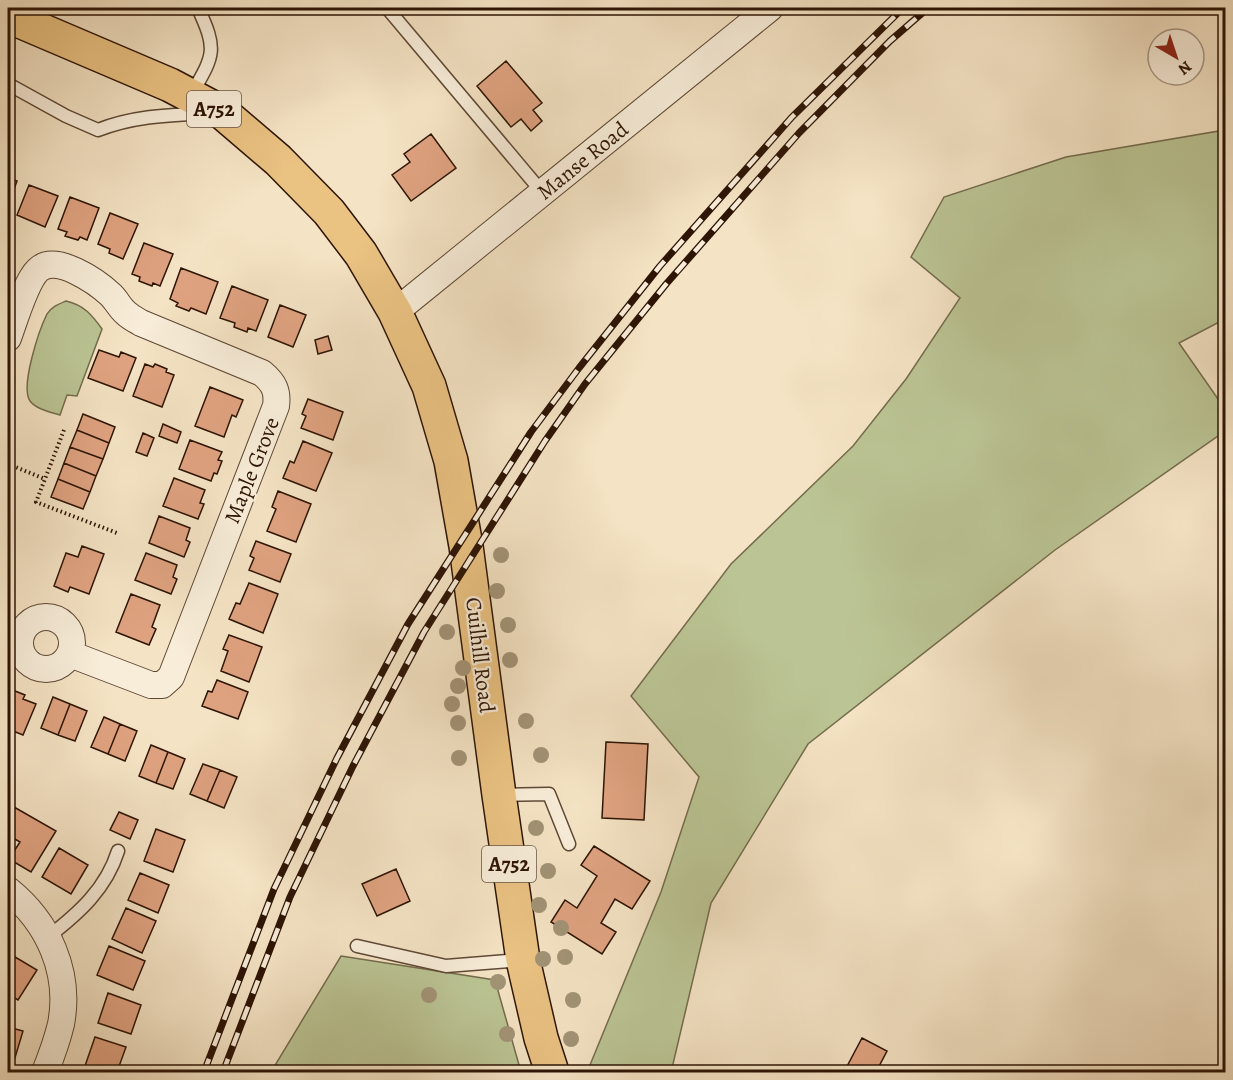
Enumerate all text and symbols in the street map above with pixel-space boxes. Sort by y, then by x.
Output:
north arrow [1146,27,1206,87]
text: N [1173,56,1196,80]
road number: A752 [187,91,241,127]
street label: Manse Road [531,115,635,207]
street label: Maple Grove [217,413,287,528]
street label: Cuilhill Road [458,596,502,715]
road number: A752 [482,846,536,882]

